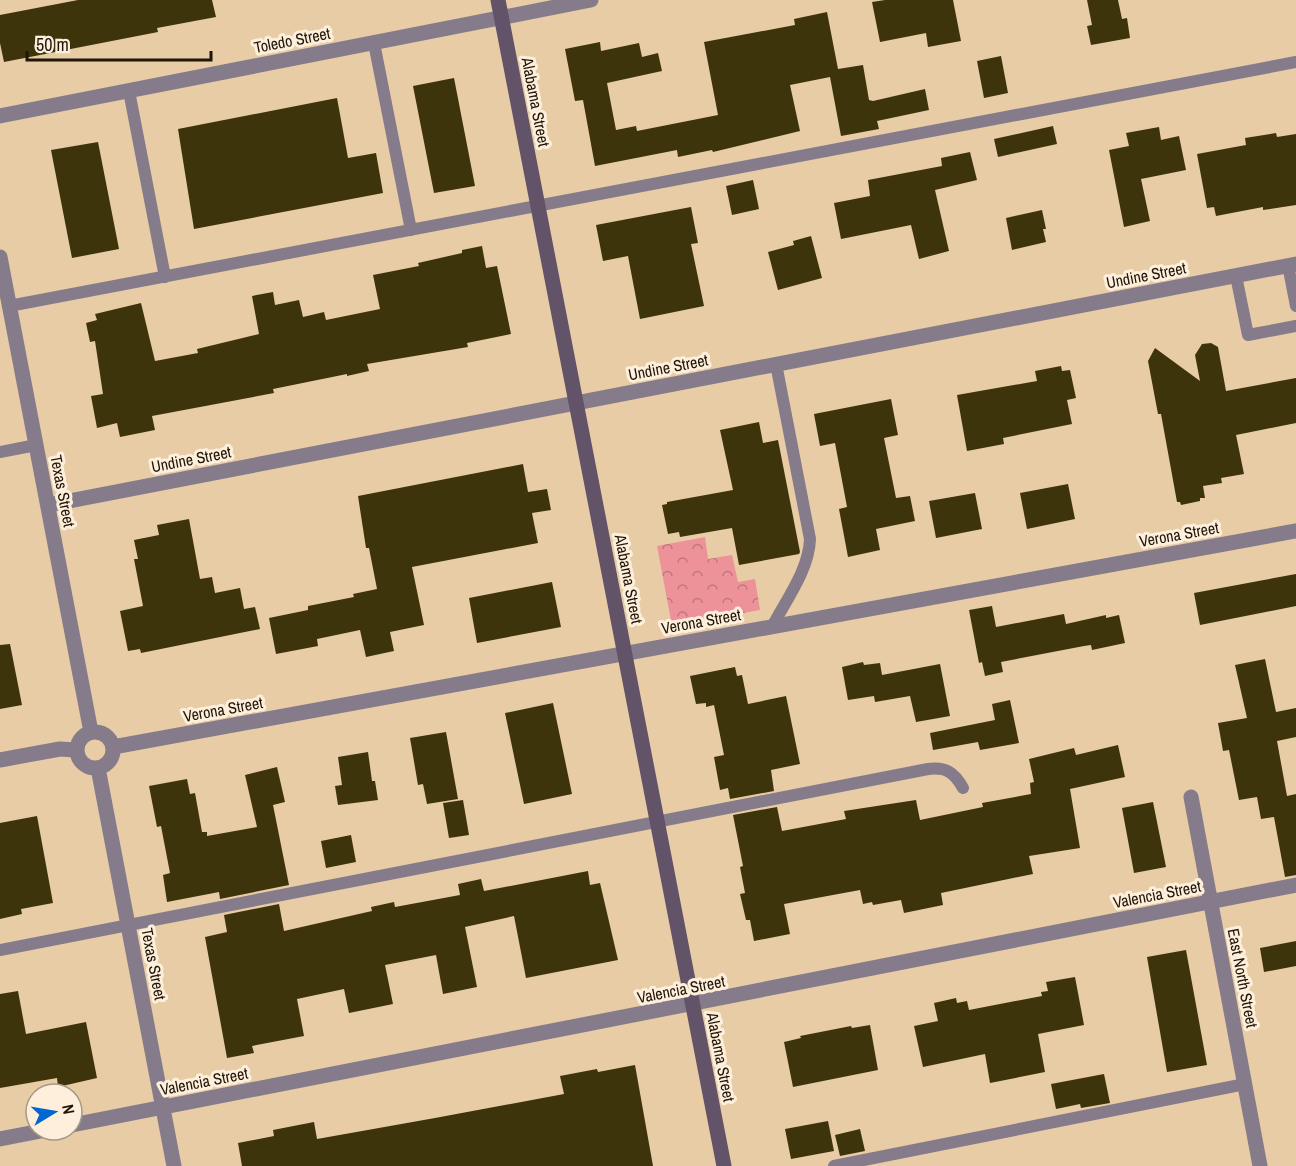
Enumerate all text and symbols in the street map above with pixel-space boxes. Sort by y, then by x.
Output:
street label: Toledo Street [252,22,332,58]
scale bar [27,24,212,62]
text: 50 m [36,32,69,57]
street label: Alabama Street [516,55,555,149]
street label: Undine Street [1104,256,1188,294]
street label: Undine Street [626,348,710,386]
street label: Undine Street [149,440,233,478]
street label: Texas Street [45,453,81,529]
street label: Verona Street [1138,516,1221,552]
street label: Alabama Street [609,532,648,626]
street label: Verona Street [660,603,743,639]
street label: Verona Street [182,691,265,727]
street label: Valencia Street [1111,875,1203,913]
street label: Texas Street [136,926,172,1002]
street label: East North Street [1223,927,1263,1030]
street label: Valencia Street [635,970,727,1008]
street label: Alabama Street [701,1010,740,1104]
street label: Valencia Street [158,1062,250,1100]
north arrow [24,1082,84,1142]
text: N [57,1102,80,1116]

